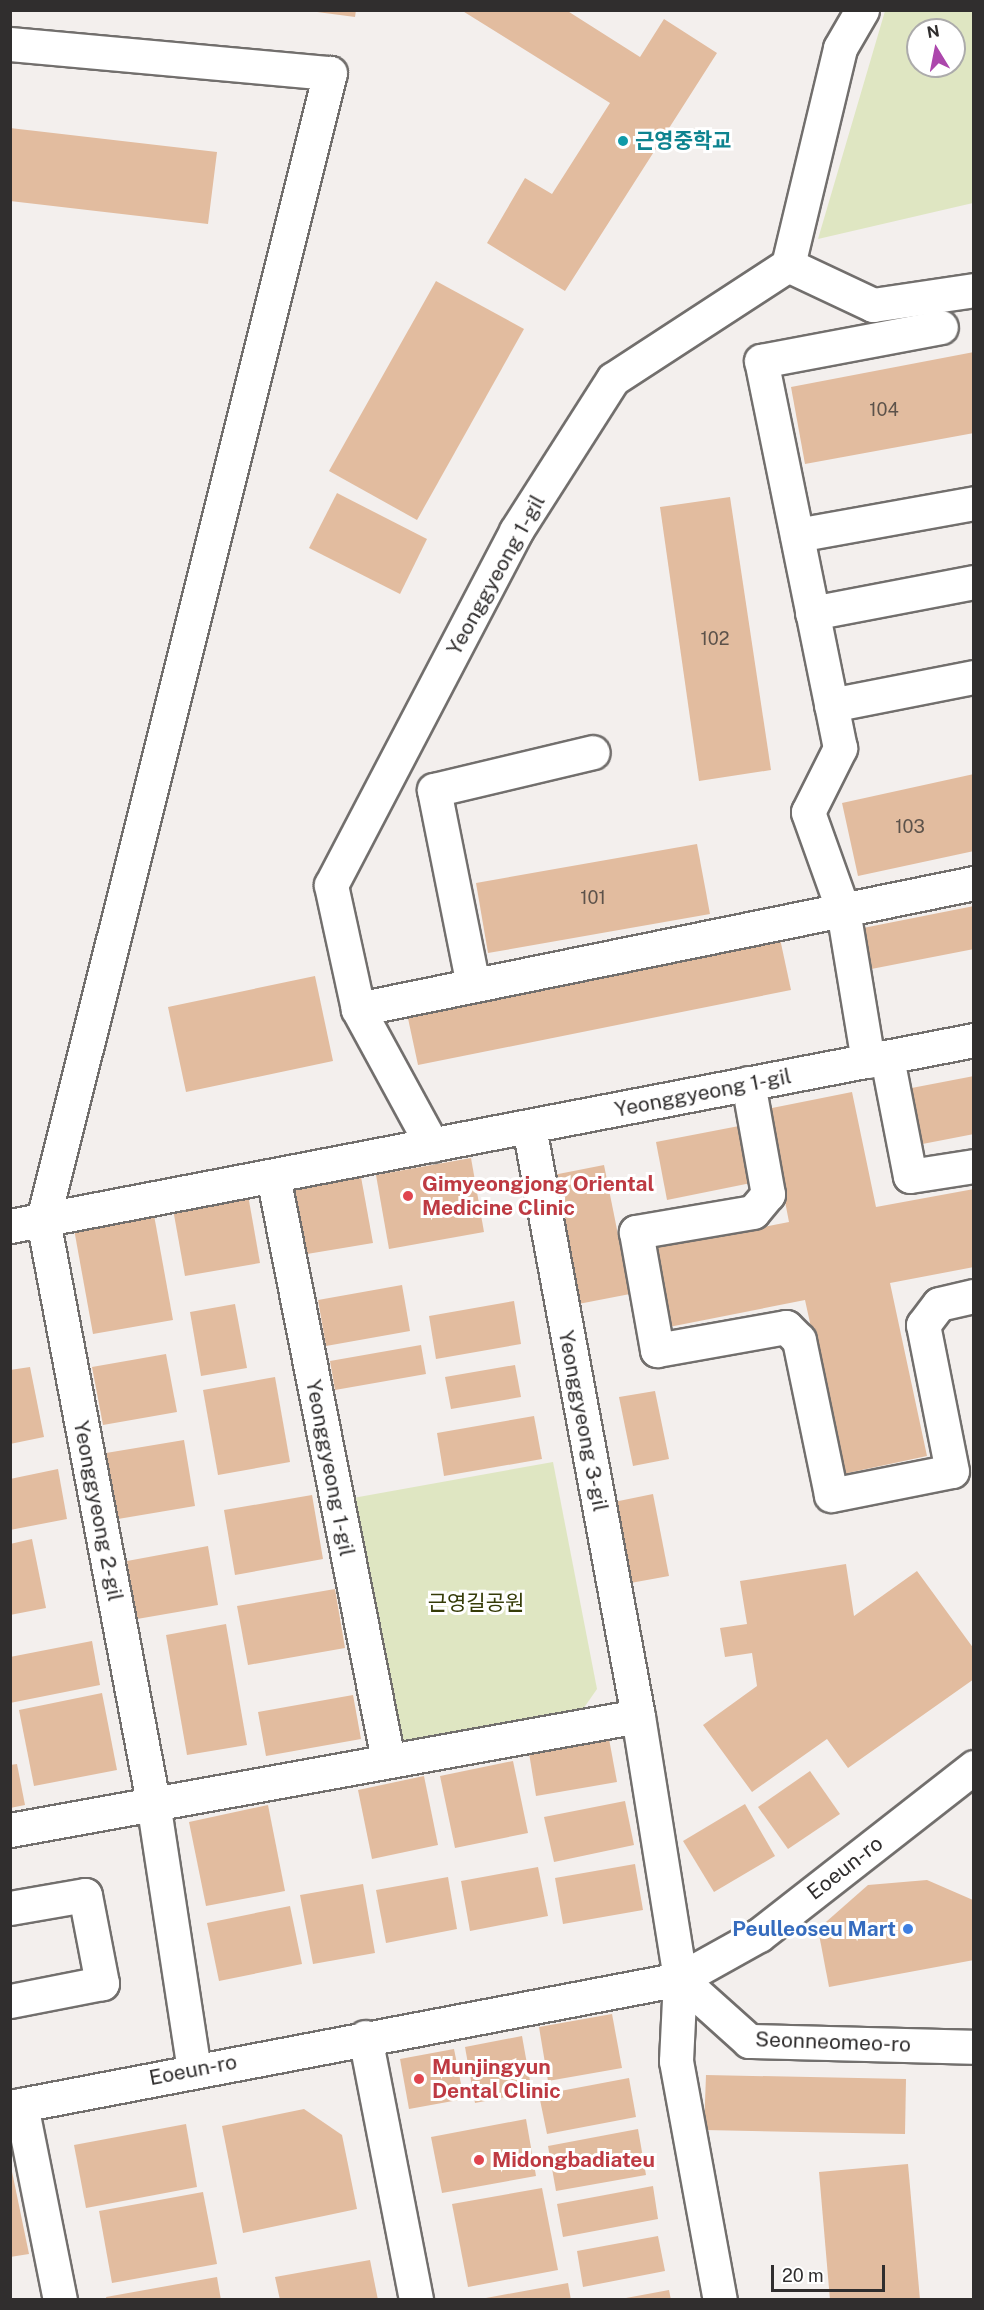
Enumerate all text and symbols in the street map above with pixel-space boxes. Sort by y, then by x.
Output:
north arrow [906,18,966,78]
text: N [925,21,941,42]
place label: 근영중학교 [635,128,732,154]
marker: 근영중학교 [616,134,630,148]
house number: 104 [869,399,899,421]
street label: Yeonggyeong 1-gil [441,490,551,660]
house number: 102 [700,628,730,650]
house number: 103 [895,816,925,838]
house number: 101 [580,887,606,909]
street label: Yeonggyeong 1-gil [613,1064,793,1122]
place label: Gimyeongjong Oriental Medicine Clinic [422,1171,654,1221]
marker: Gimyeongjong Oriental Medicine Clinic [399,1187,417,1205]
street label: Yeonggyeong 3-gil [553,1328,613,1514]
street label: Yeonggyeong 1-gil [301,1378,359,1558]
street label: Yeonggyeong 2-gil [68,1419,128,1603]
park label: 근영길공원 [428,1590,524,1616]
street label: Eoeun-ro [802,1831,888,1905]
place label: Peulleoseu Mart [732,1916,896,1942]
marker: Peulleoseu Mart [901,1922,915,1936]
street label: Seonneomeo-ro [755,2027,911,2057]
street label: Eoeun-ro [147,2049,239,2091]
place label: Munjingyun Dental Clinic [432,2054,561,2104]
marker: Munjingyun Dental Clinic [410,2070,428,2088]
place label: Midongbadiateu [492,2147,655,2173]
marker: Midongbadiateu [470,2151,488,2169]
scale bar [774,2253,888,2291]
text: 20 m [782,2265,824,2286]

